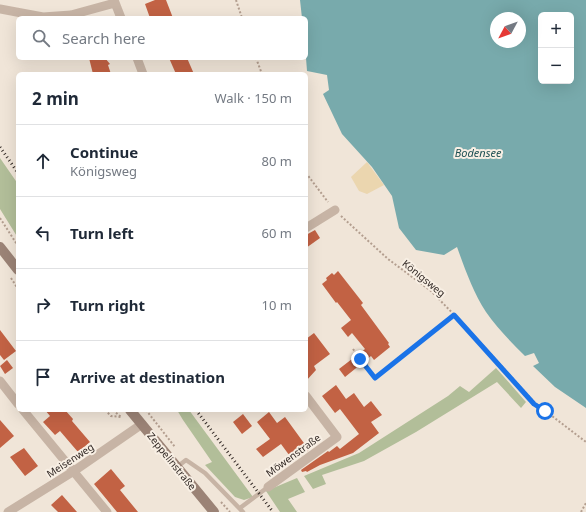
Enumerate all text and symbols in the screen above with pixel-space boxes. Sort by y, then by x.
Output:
north arrow [490,12,526,48]
map controls [538,12,574,84]
button: + [538,12,574,48]
search box [16,16,308,60]
icon: search [30,27,52,49]
text: Search here [62,28,145,48]
button: − [538,48,574,84]
text: 2 min [32,87,79,110]
text: Walk · 150 m [214,89,292,107]
text: Continue [70,142,138,162]
water label: Bodensee [455,145,502,160]
icon: ahead [32,150,54,172]
text: 80 m [262,152,292,170]
text: Königsweg [70,162,137,180]
icon: left [32,222,54,244]
text: Turn left [70,223,134,243]
text: 60 m [262,224,292,242]
street label: Königsweg [400,256,448,300]
icon: right [32,294,54,316]
text: Turn right [70,295,145,315]
text: 10 m [262,296,292,314]
route end [351,350,369,368]
icon: arrive [32,366,54,388]
text: Arrive at destination [70,367,225,387]
route start [536,402,554,420]
street label: Zeppelinstraße [144,429,200,493]
street label: Möwenstraße [263,430,323,480]
street label: Meisenweg [44,440,96,480]

